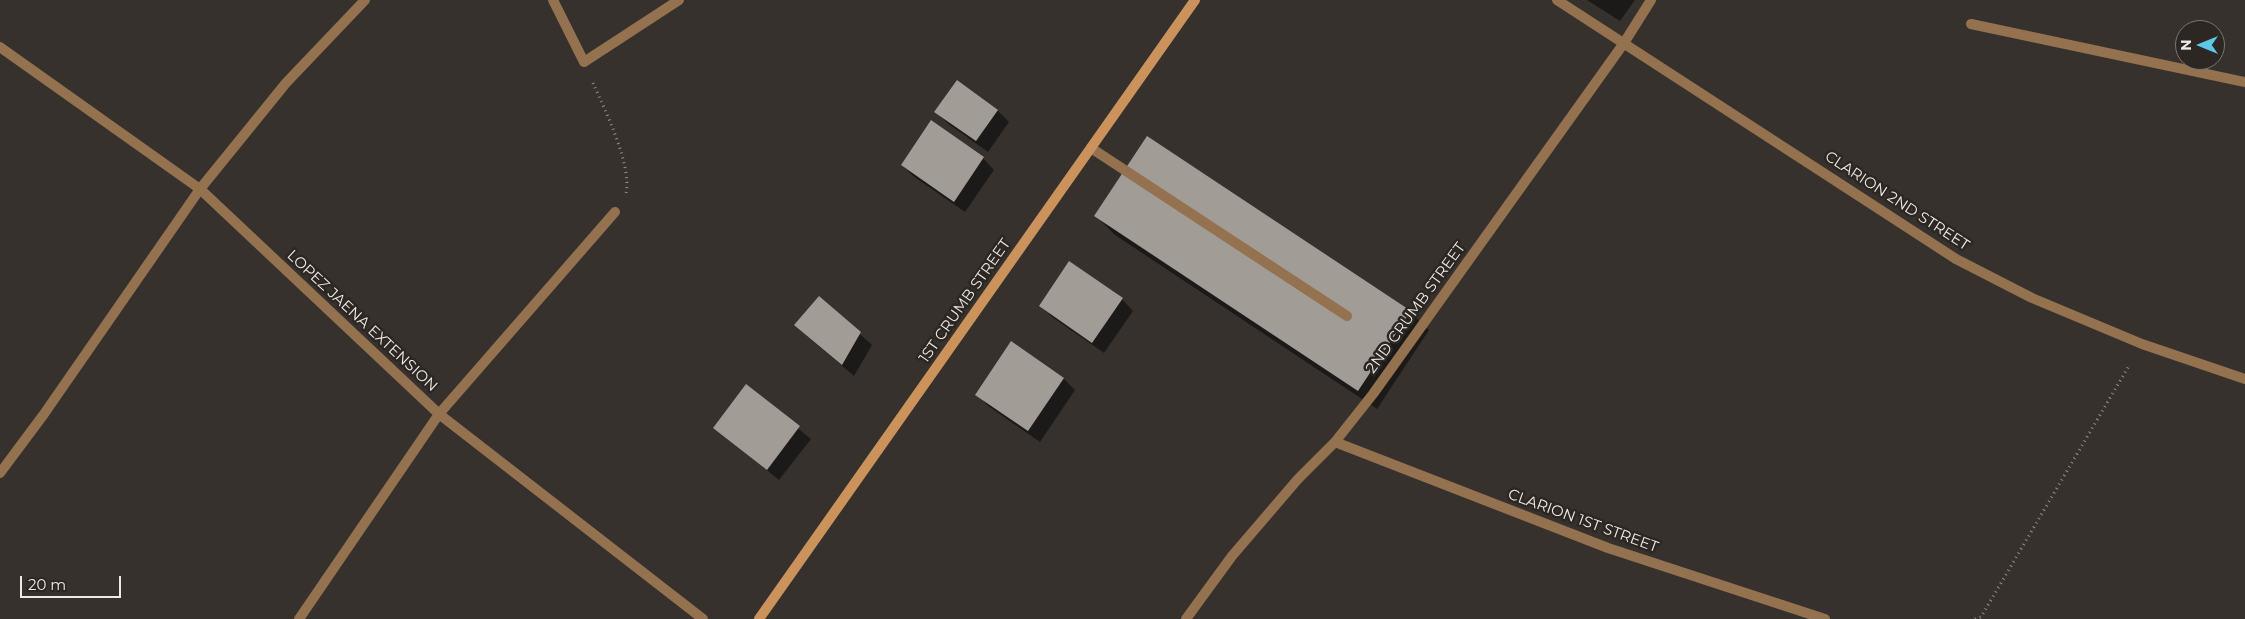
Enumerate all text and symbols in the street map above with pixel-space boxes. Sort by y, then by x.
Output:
north arrow [2175,20,2225,70]
text: N [2177,39,2195,51]
street label: CLARION 2ND STREET [1821,148,1973,254]
street label: 1ST CRUMB STREET [915,236,1015,366]
street label: 2ND CRUMB STREET [1363,239,1469,377]
street label: LOPEZ JAENA EXTENSION [283,246,441,396]
street label: CLARION 1ST STREET [1505,485,1661,557]
scale bar [22,566,124,598]
text: 20 m [28,575,66,594]

